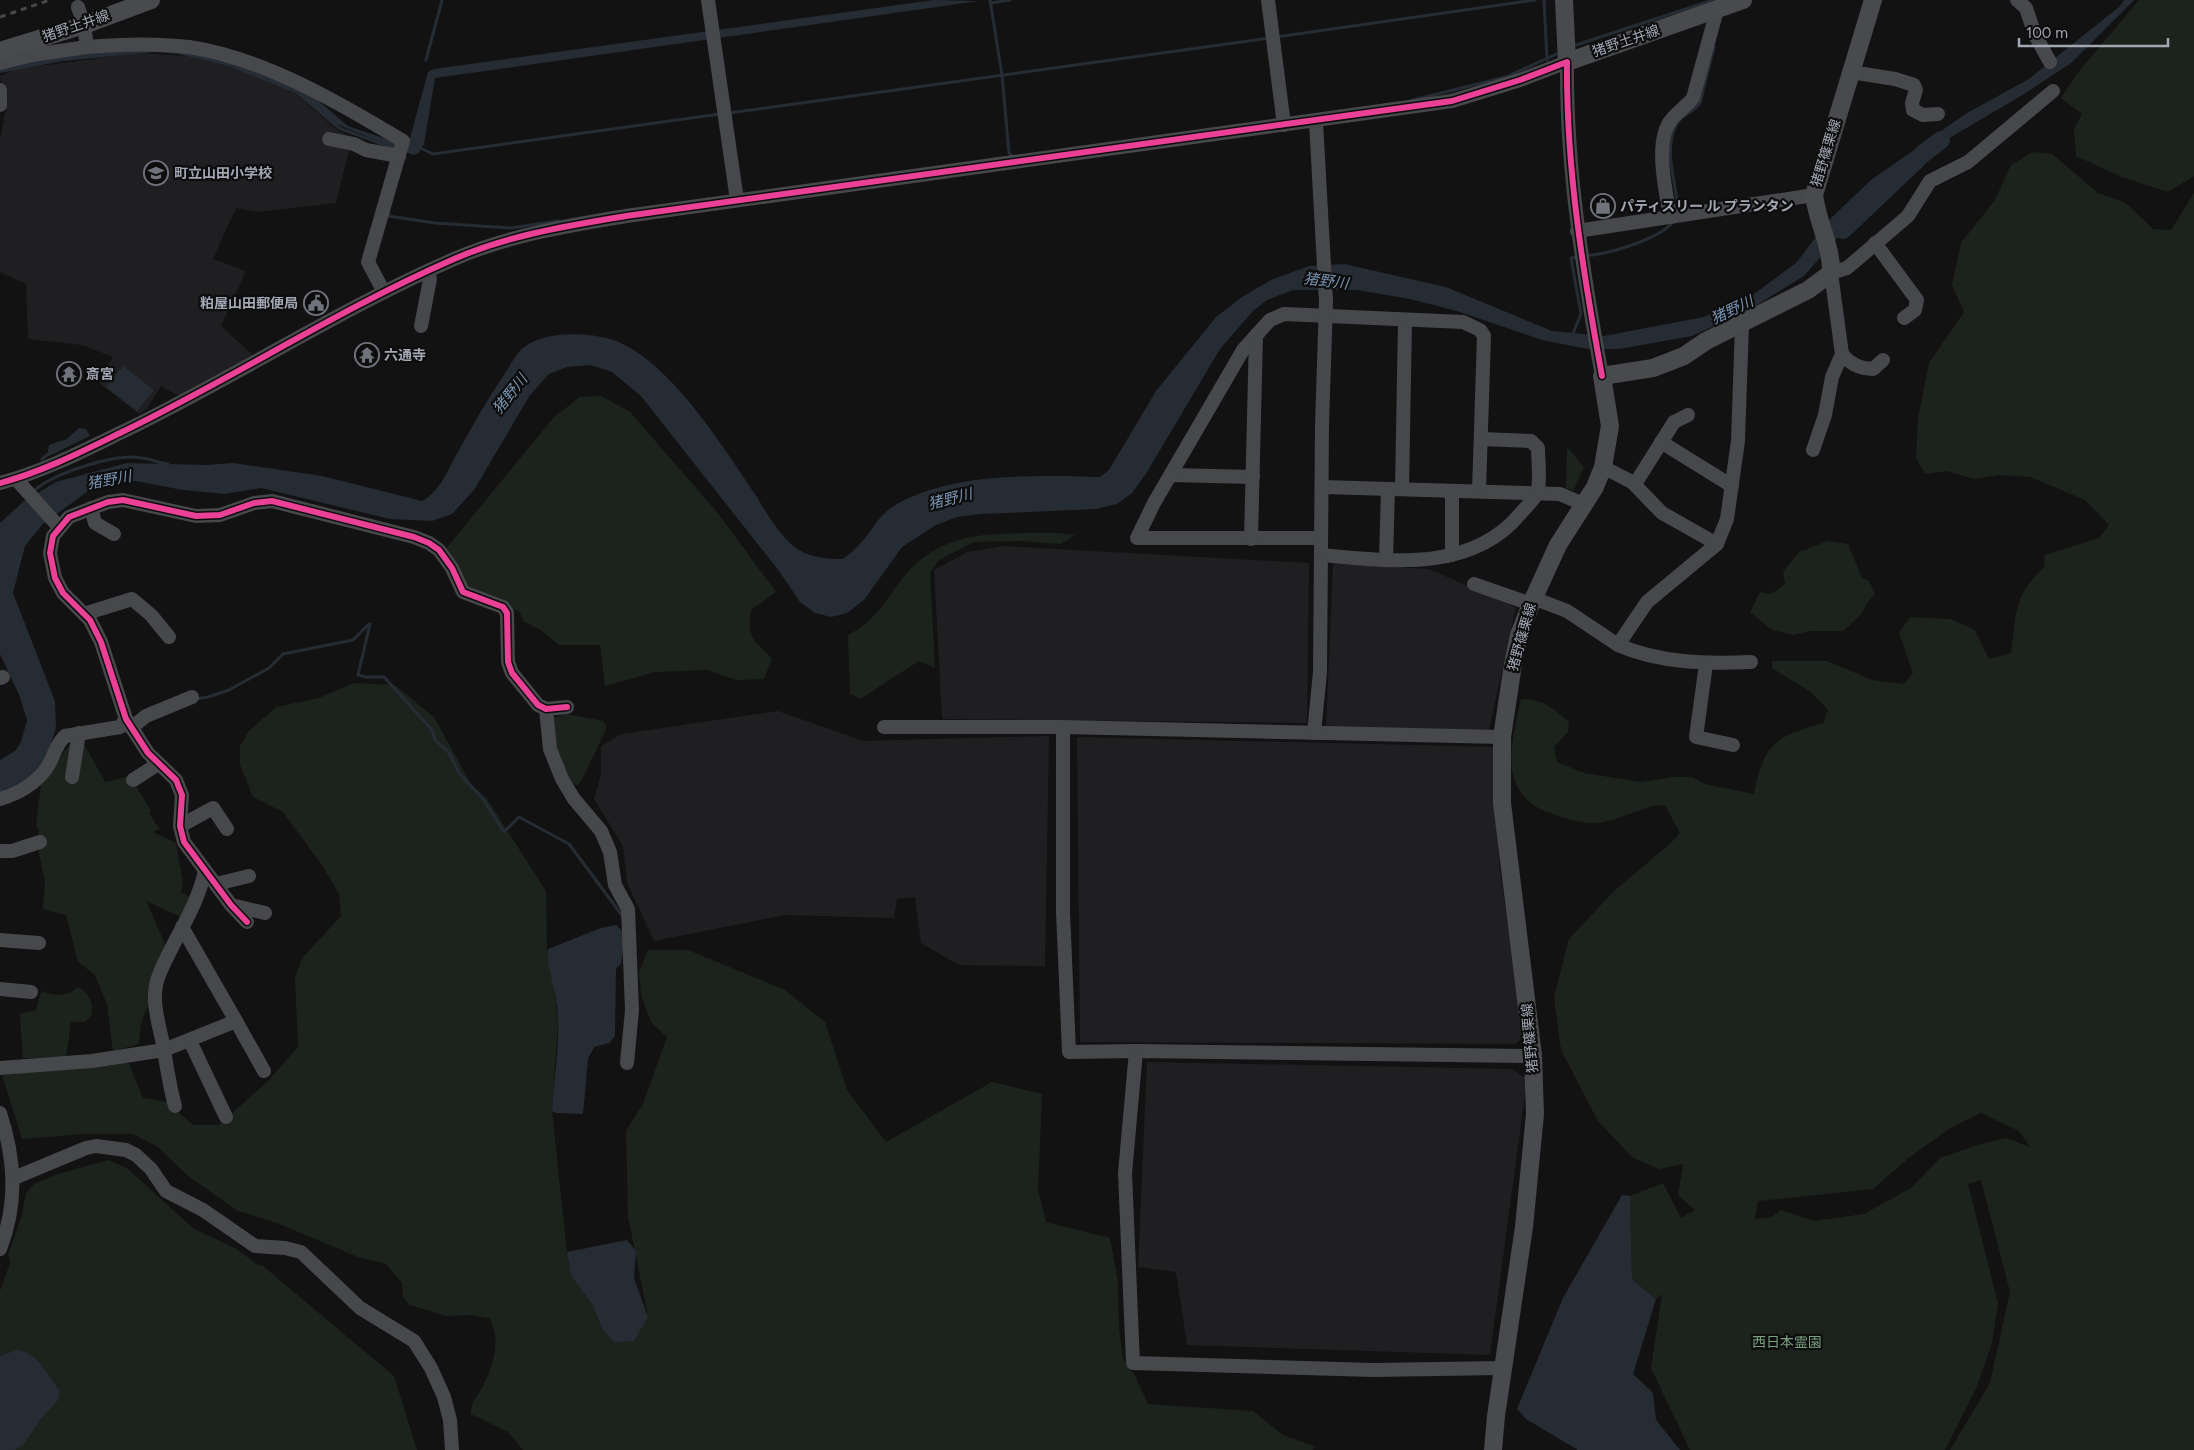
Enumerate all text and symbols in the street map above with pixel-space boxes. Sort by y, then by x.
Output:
street label: 猪野土井線 [40,7,112,45]
scale bar [2019,15,2168,47]
street label: 猪野土井線 [1590,22,1662,60]
text: 100 m [2026,24,2068,42]
street label: 猪野篠栗線 [1808,117,1844,189]
school or university icon: 町立山田小学校 [143,160,169,186]
place label: 町立山田小学校 [174,165,272,182]
shop icon: パティスリー ル プランタン [1590,193,1616,219]
place label: パティスリー ル プランタン [1620,198,1794,215]
water label: 猪野川 [1303,269,1351,293]
public building icon: 粕屋山田郵便局 [303,290,329,316]
water label: 猪野川 [1708,291,1758,328]
place label: 粕屋山田郵便局 [200,295,298,312]
temple icon: 六通寺 [354,342,380,368]
place label: 六通寺 [384,347,426,364]
temple icon: 斎宮 [56,361,82,387]
place label: 斎宮 [86,366,114,383]
water label: 猪野川 [489,369,532,417]
water label: 猪野川 [85,467,135,493]
water label: 猪野川 [926,484,976,513]
street label: 猪野篠栗線 [1504,601,1540,673]
street label: 猪野篠栗線 [1518,1002,1542,1074]
park label: 西日本霊園 [1752,1334,1822,1351]

